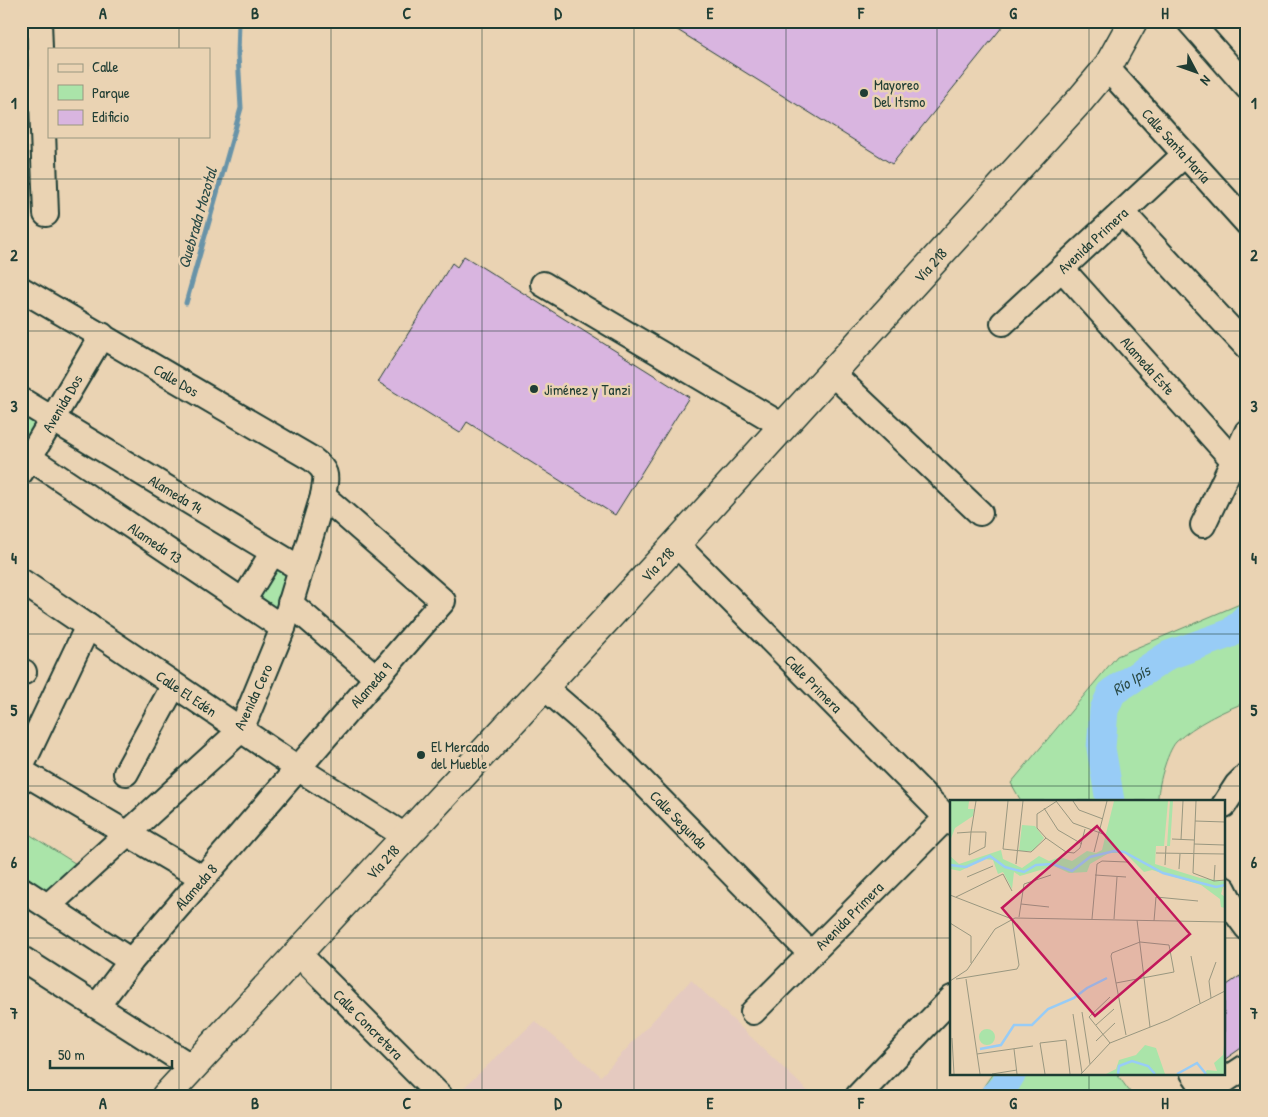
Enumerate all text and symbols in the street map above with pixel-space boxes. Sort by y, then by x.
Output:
text: A [99,2,107,24]
text: B [251,2,259,24]
text: C [403,2,412,24]
text: D [554,2,562,24]
text: E [706,2,714,24]
text: F [857,2,865,24]
text: G [1009,2,1017,24]
text: H [1161,2,1169,24]
legend [48,48,210,138]
north arrow [1170,48,1220,98]
text: Calle [92,56,119,77]
text: N [1196,72,1216,90]
place label: Mayoreo Del Itsmo [874,74,925,112]
text: Parque [92,82,130,103]
marker: Mayoreo Del Itsmo [858,87,870,99]
text: 1 [11,92,17,114]
text: 1 [1251,92,1257,114]
street label: Calle Santa María [1137,103,1216,187]
text: Edificio [92,106,129,127]
water label: Quebrada Mozotal [172,164,222,271]
street label: Avenida Primera [1053,202,1132,278]
street label: Vía 218 [909,243,951,287]
text: 2 [10,244,18,266]
text: 2 [1250,244,1258,266]
street label: Alameda Este [1116,331,1180,399]
street label: Calle Dos [150,358,203,401]
street label: Avenida Dos [36,370,87,436]
place label: Jiménez y Tanzi [544,379,631,400]
marker: Jiménez y Tanzi [528,383,540,395]
text: 3 [10,395,18,417]
text: 3 [1250,395,1258,417]
street label: Alameda 14 [145,469,207,518]
street label: Alameda 13 [124,517,187,568]
street label: Vía 218 [636,542,679,586]
text: 4 [11,547,17,569]
text: 4 [1251,547,1257,569]
street label: Calle Primera [780,650,847,717]
street label: Alameda 9 [345,657,396,712]
water label: Río Ipís [1107,658,1156,700]
street label: Avenida Cero [229,661,277,733]
street label: Calle El Edén [152,665,221,721]
text: 5 [11,699,18,721]
text: 5 [1251,699,1258,721]
place label: El Mercado del Mueble [431,736,489,774]
marker: El Mercado del Mueble [415,749,427,761]
street label: Calle Segunda [646,785,712,853]
inset map [950,800,1226,1074]
street label: Vía 218 [361,840,404,884]
text: 6 [11,851,18,873]
text: 6 [1251,851,1258,873]
street label: Alameda 8 [170,859,222,914]
street label: Avenida Primera [810,877,888,955]
street label: Calle Concretera [329,984,408,1064]
text: 7 [9,1002,18,1024]
text: 7 [1249,1002,1258,1024]
scale bar [50,1037,172,1069]
text: 50 m [58,1044,85,1065]
text: A [99,1092,107,1114]
text: B [251,1092,259,1114]
text: C [403,1092,412,1114]
text: D [554,1092,562,1114]
text: E [706,1092,714,1114]
text: F [857,1092,865,1114]
text: G [1009,1092,1017,1114]
text: H [1161,1092,1169,1114]

